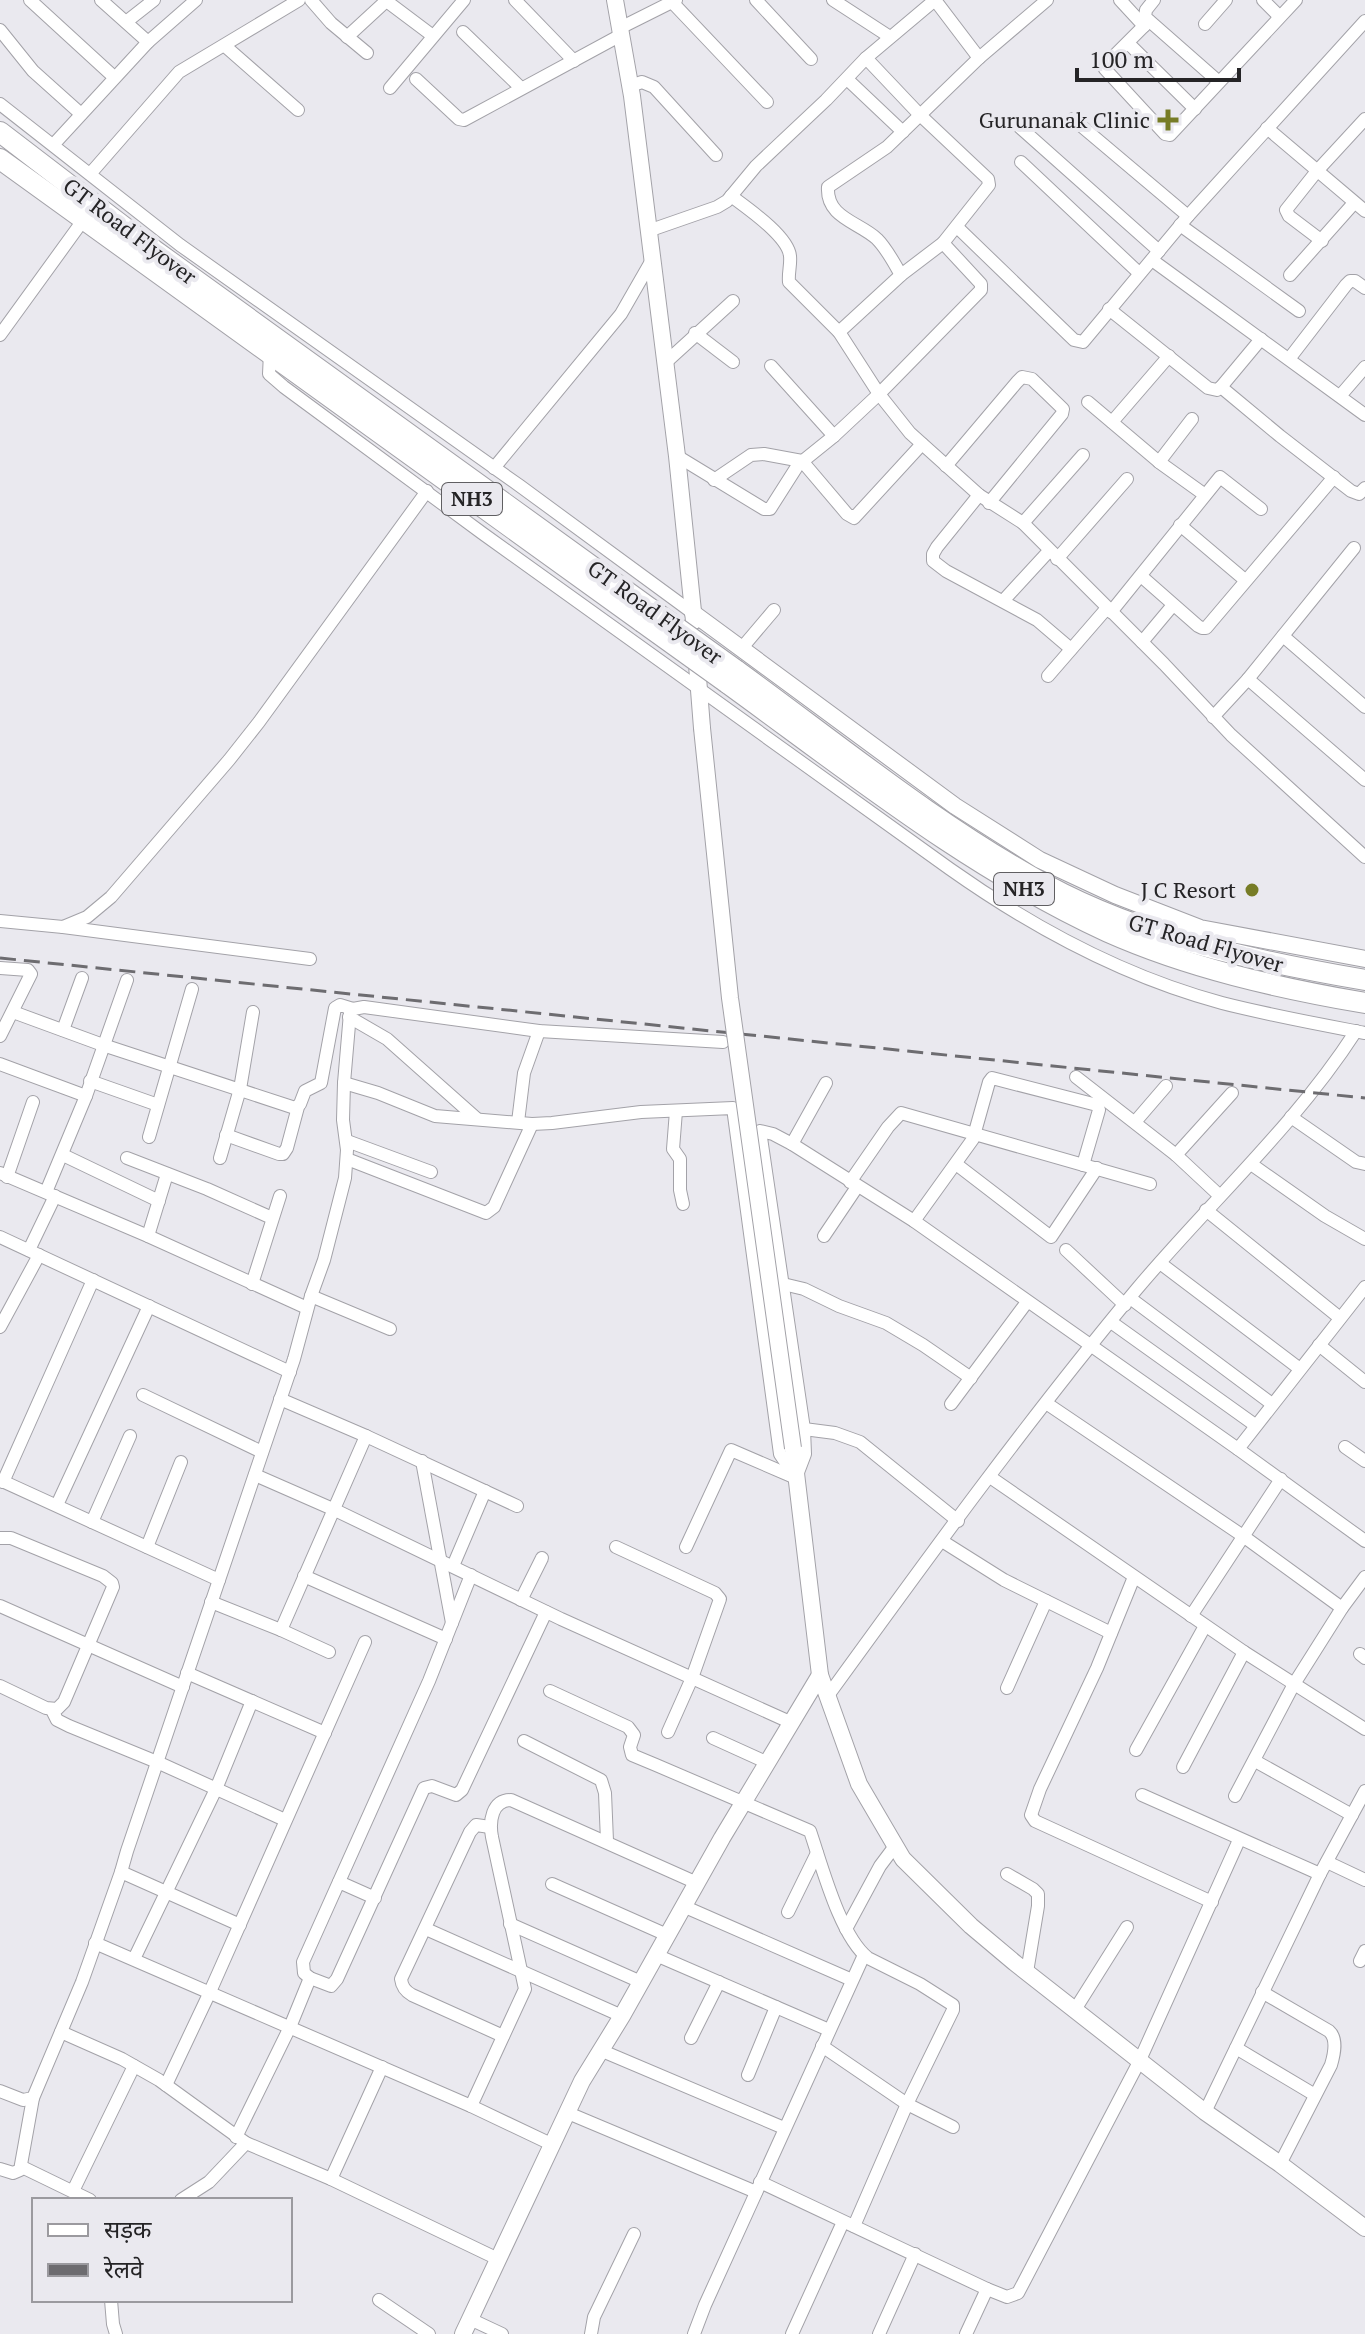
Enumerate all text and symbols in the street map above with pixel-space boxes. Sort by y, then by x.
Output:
scale bar [1077,32,1239,82]
text: 100 m [1089,43,1154,75]
place label: Gurunanak Clinic [979,105,1150,134]
marker: Gurunanak Clinic [1157,109,1179,131]
street label: GT Road Flyover [58,171,203,291]
road number: NH3 [442,483,502,515]
street label: GT Road Flyover [582,553,729,671]
road number: NH3 [994,873,1054,905]
place label: J C Resort [1141,875,1236,904]
marker: J C Resort [1243,881,1261,899]
street label: GT Road Flyover [1125,907,1288,979]
legend [32,2198,292,2302]
text: सड़क [104,2213,152,2245]
text: रेलवे [103,2253,144,2285]

